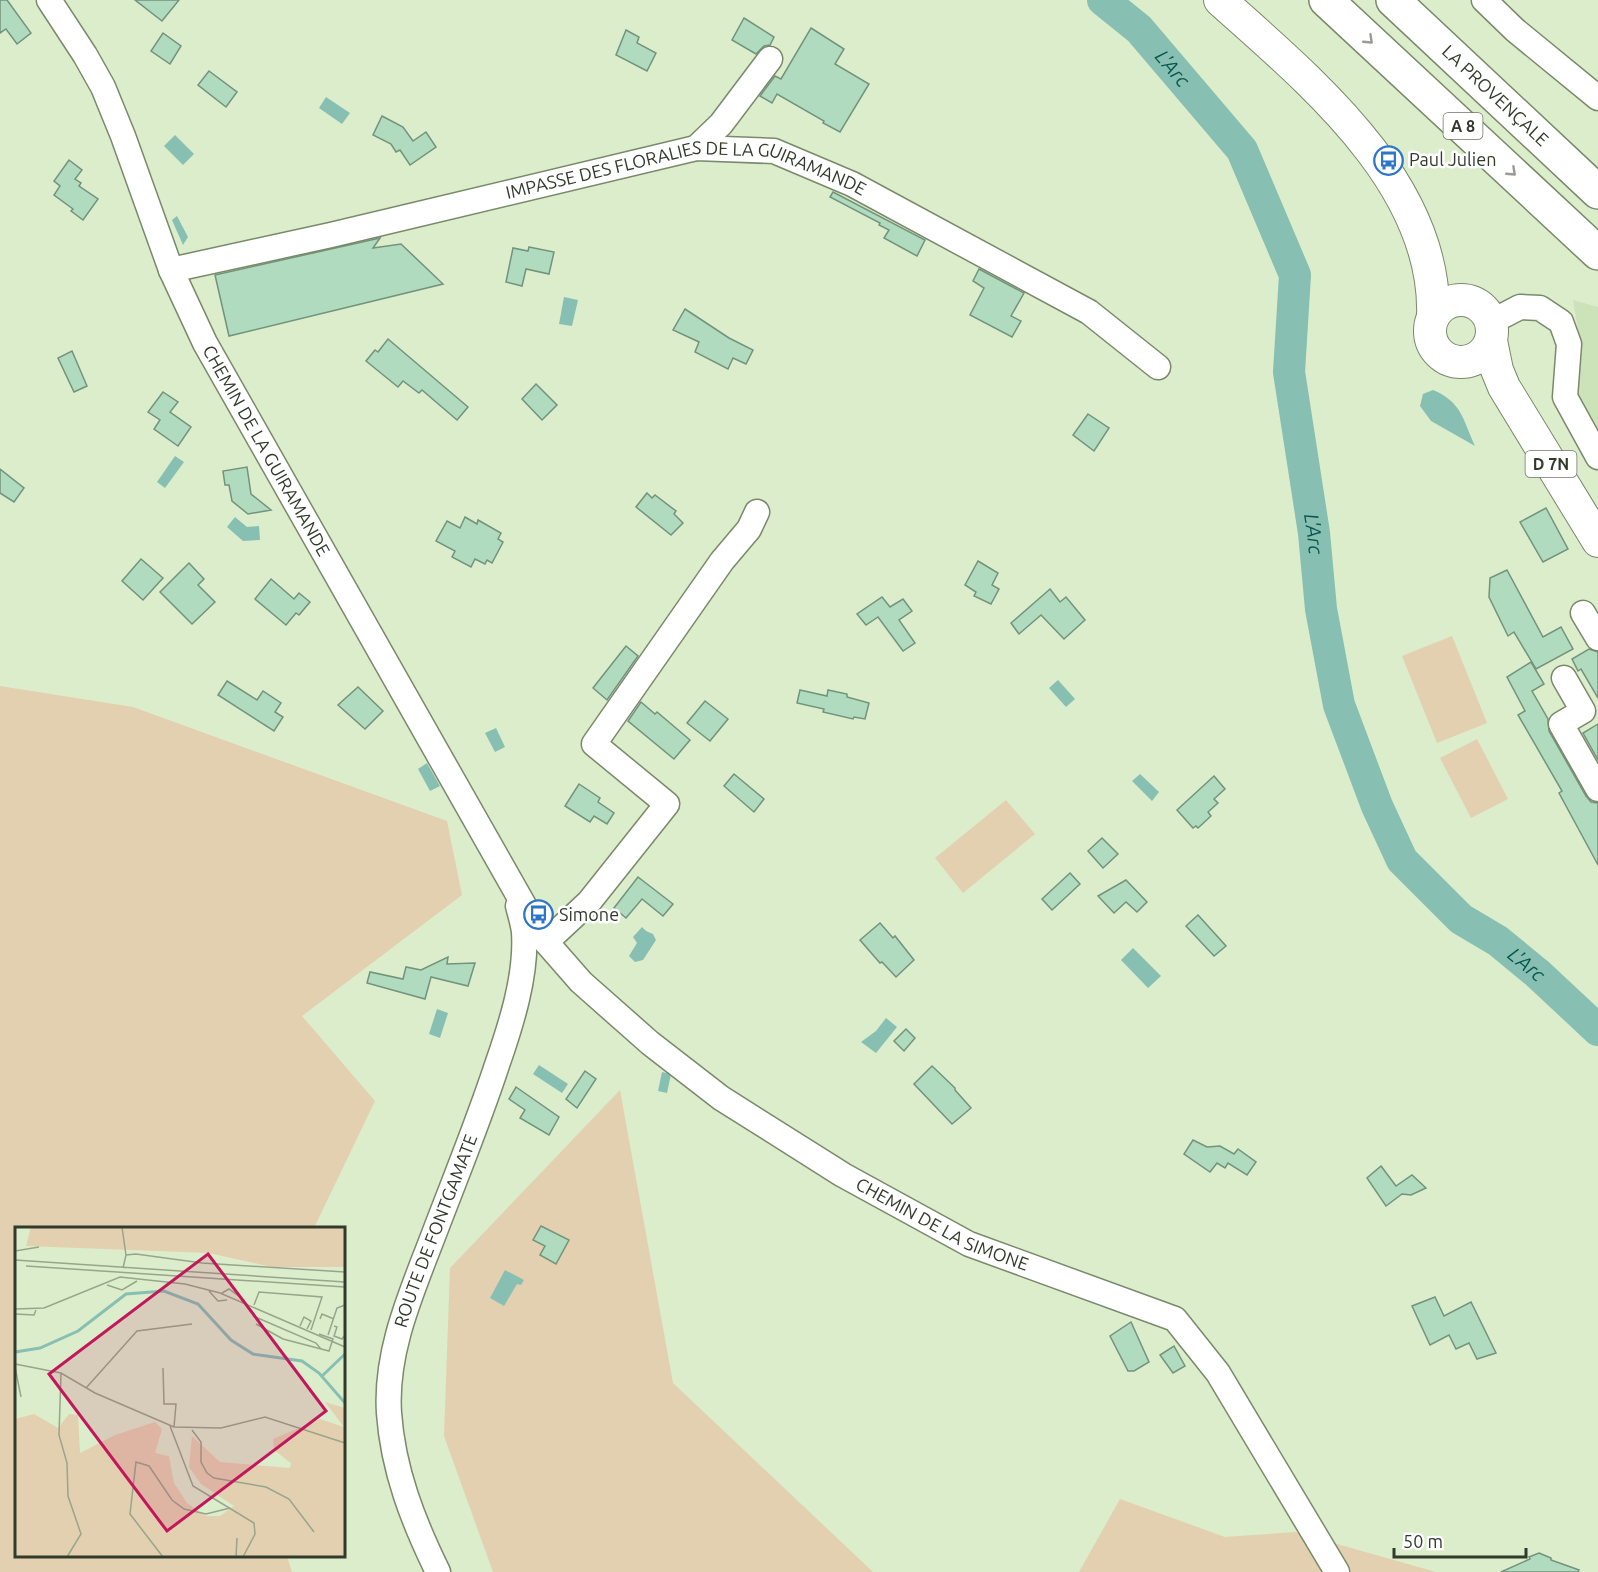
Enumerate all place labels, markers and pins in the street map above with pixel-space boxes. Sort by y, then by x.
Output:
bus stop icon: Paul Julien [1372,144,1404,176]
place label: Paul Julien [1409,149,1496,169]
bus stop icon: Simone [522,899,554,931]
place label: Simone [559,904,619,924]

